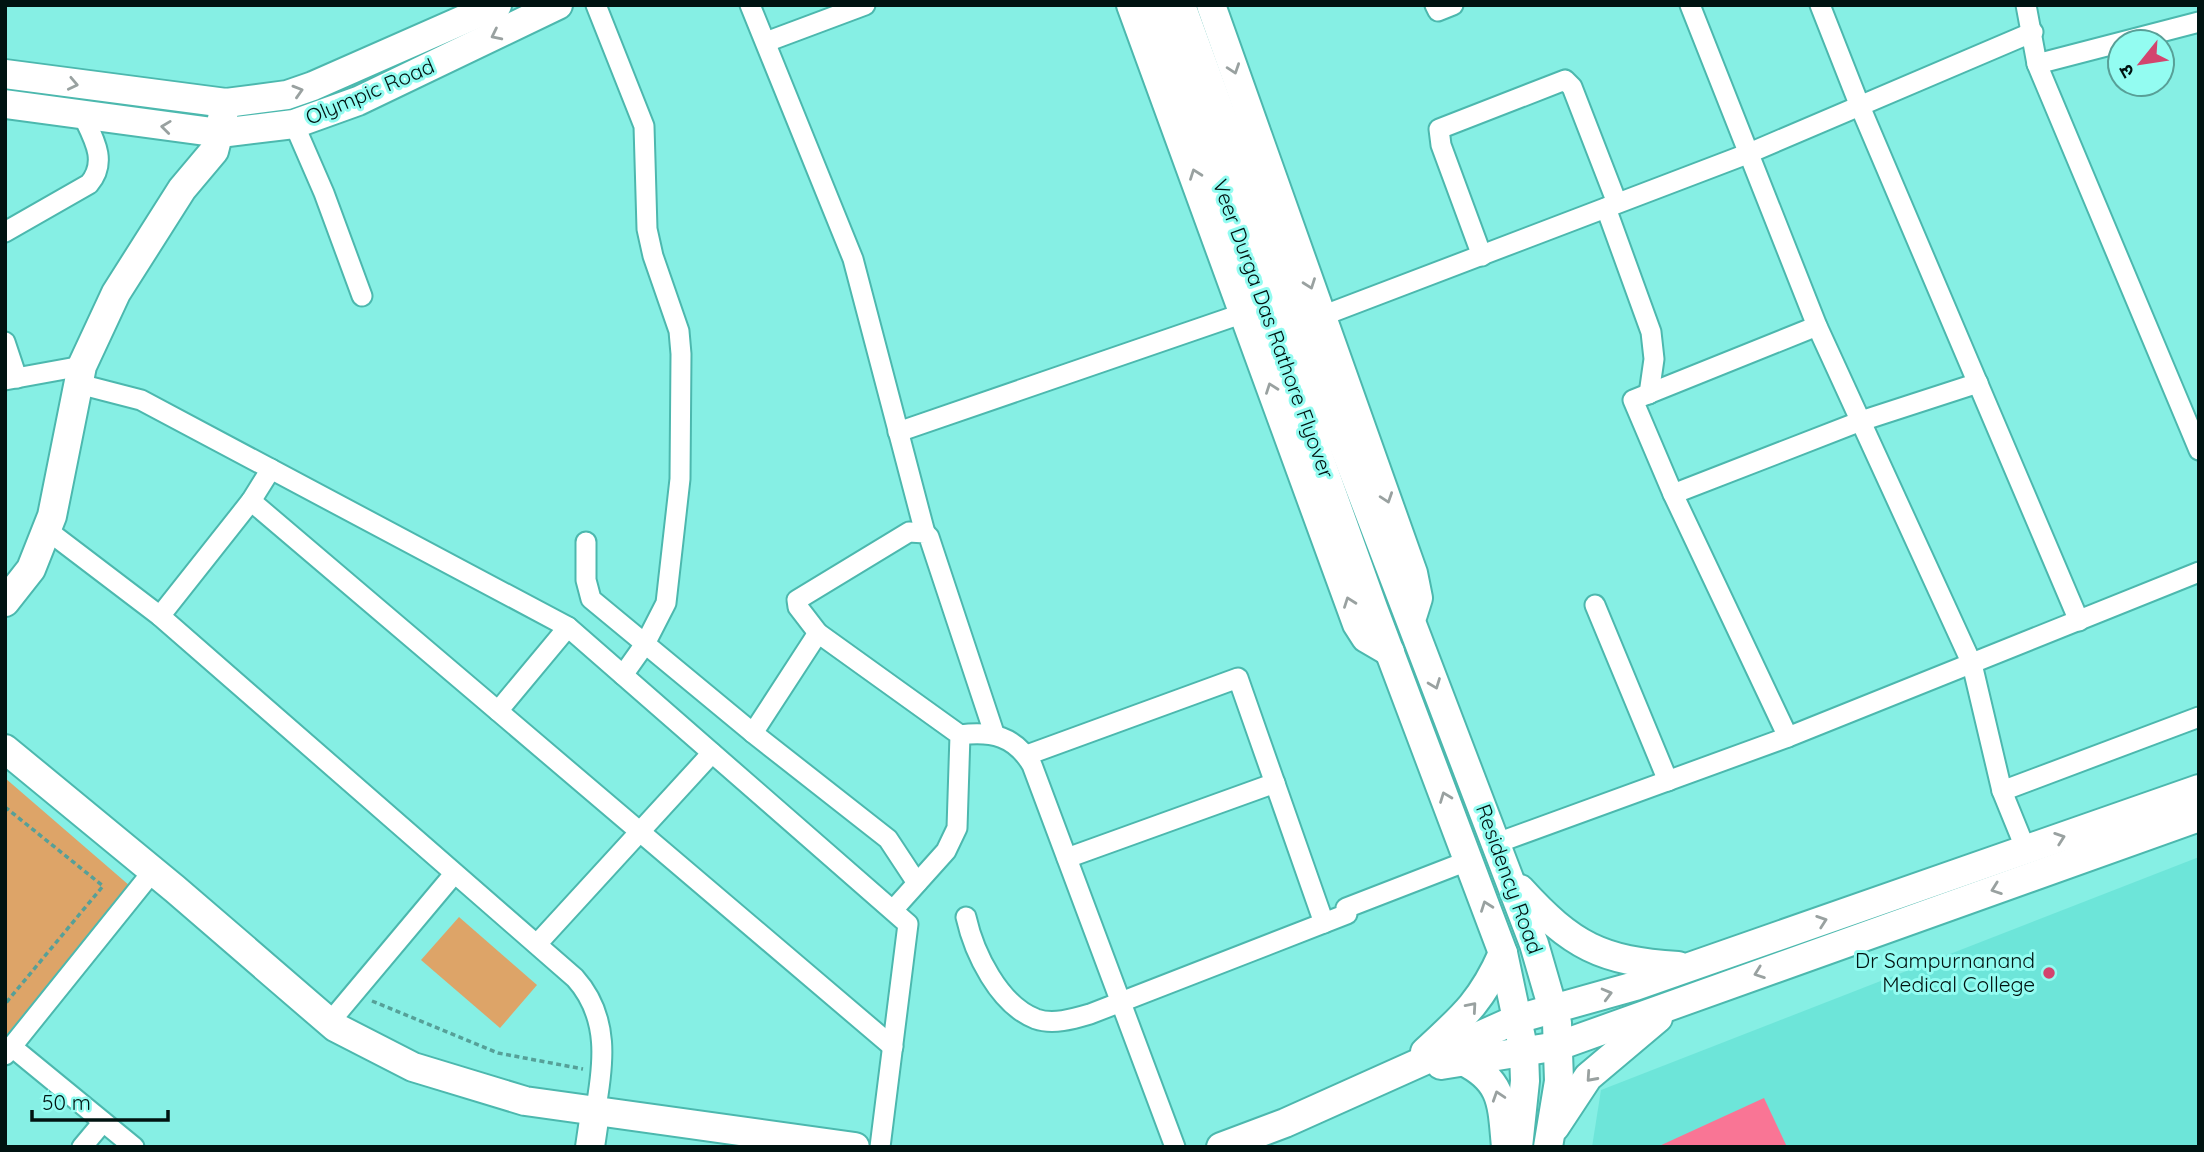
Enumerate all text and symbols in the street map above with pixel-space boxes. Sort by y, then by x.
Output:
one-way arrow [491,27,503,41]
north arrow [2106,28,2176,98]
street label: Olympic Road [301,52,438,130]
text: उ [2113,60,2139,82]
one-way arrow [1226,63,1240,75]
one-way arrow [67,75,79,90]
one-way arrow [291,85,303,100]
one-way arrow [160,119,172,134]
one-way arrow [1189,168,1203,180]
street label: Veer Durga Das Rathore Flyover [1208,176,1340,482]
one-way arrow [1302,277,1316,289]
one-way arrow [1265,383,1279,395]
one-way arrow [1379,491,1393,504]
one-way arrow [1343,597,1357,609]
one-way arrow [1426,677,1440,689]
one-way arrow [1440,791,1454,803]
street label: Residency Road [1471,800,1549,957]
one-way arrow [2054,832,2066,846]
one-way arrow [1991,881,2003,895]
one-way arrow [1481,901,1495,913]
one-way arrow [1816,915,1828,929]
place label: Dr Sampurnanand Medical College [1855,947,2035,997]
one-way arrow [1753,965,1765,979]
marker: Dr Sampurnanand Medical College [2041,965,2057,981]
one-way arrow [1600,987,1612,1002]
one-way arrow [1464,1002,1476,1015]
one-way arrow [1587,1069,1599,1082]
scale bar [32,1078,168,1122]
text: 50 m [42,1089,91,1115]
one-way arrow [1491,1090,1506,1102]

